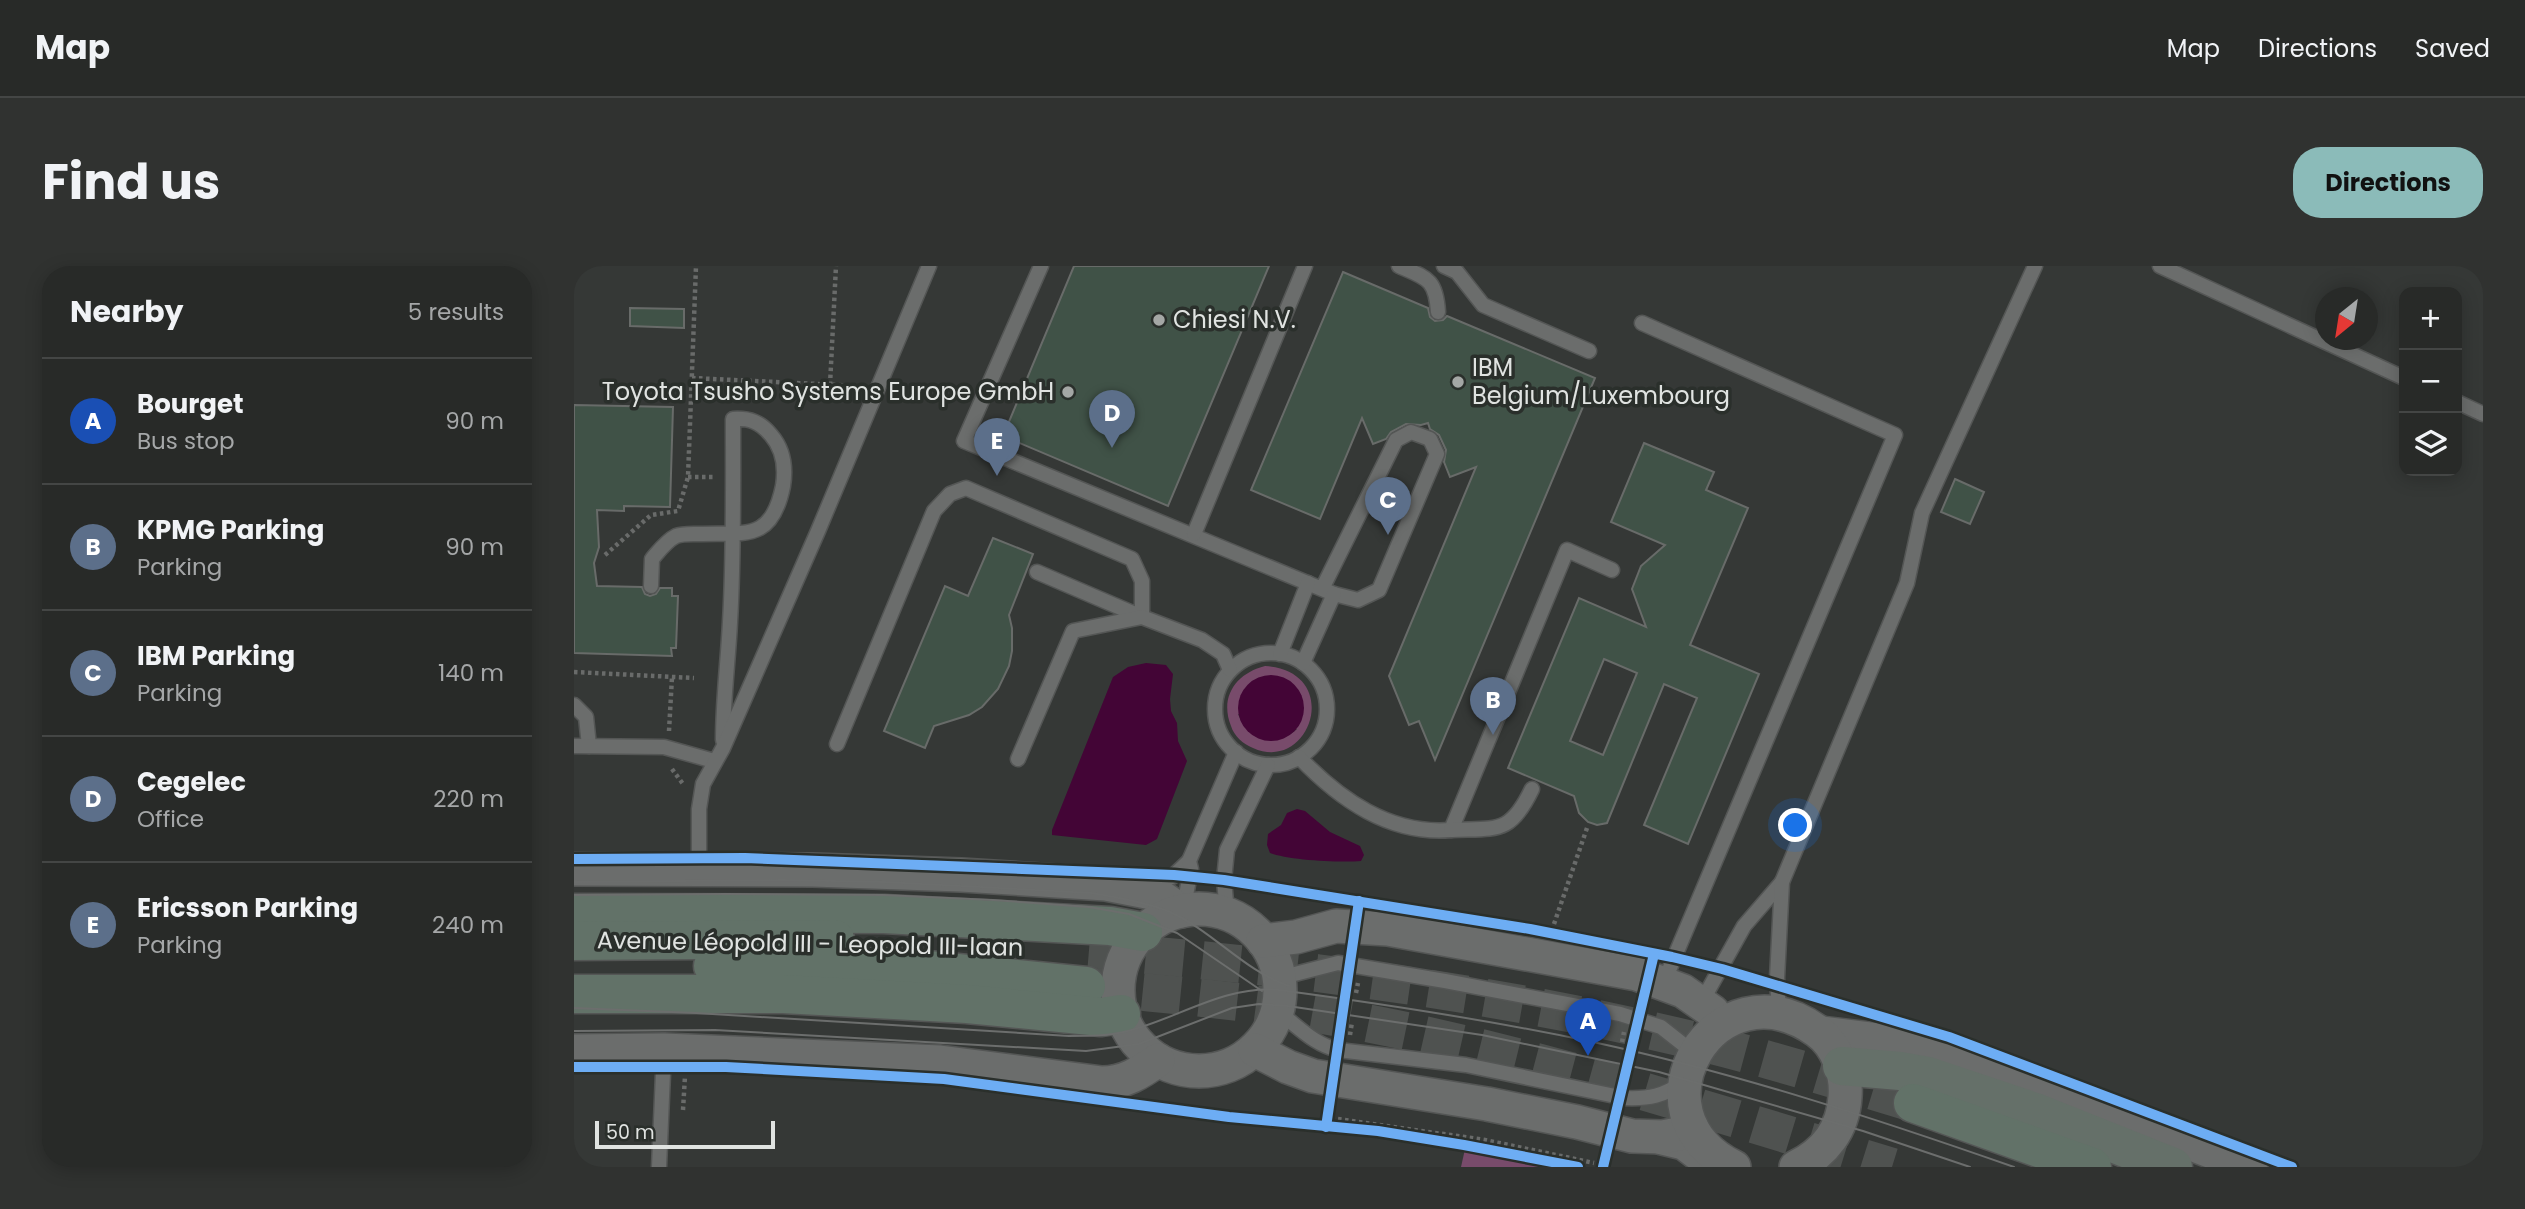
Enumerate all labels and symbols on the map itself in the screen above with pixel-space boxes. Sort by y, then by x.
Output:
north arrow [2315,287,2378,350]
place label: Chiesi N.V. [1173,303,1296,336]
marker: Chiesi N.V. [1151,312,1167,328]
place label: IBM Belgium/Luxembourg [1472,351,1730,412]
marker: IBM Belgium/Luxembourg [1450,374,1466,390]
place label: Toyota Tsusho Systems Europe GmbH [602,375,1054,408]
marker: Toyota Tsusho Systems Europe GmbH [1060,384,1076,400]
pin: D [1089,390,1135,448]
pin: E [974,418,1020,476]
pin: C [1365,477,1411,535]
pin: B [1470,677,1516,735]
your location [1778,808,1812,842]
street label: Avenue Léopold III - Leopold III-laan [597,923,1023,964]
pin: A [1565,998,1611,1056]
scale bar [595,1118,775,1150]

